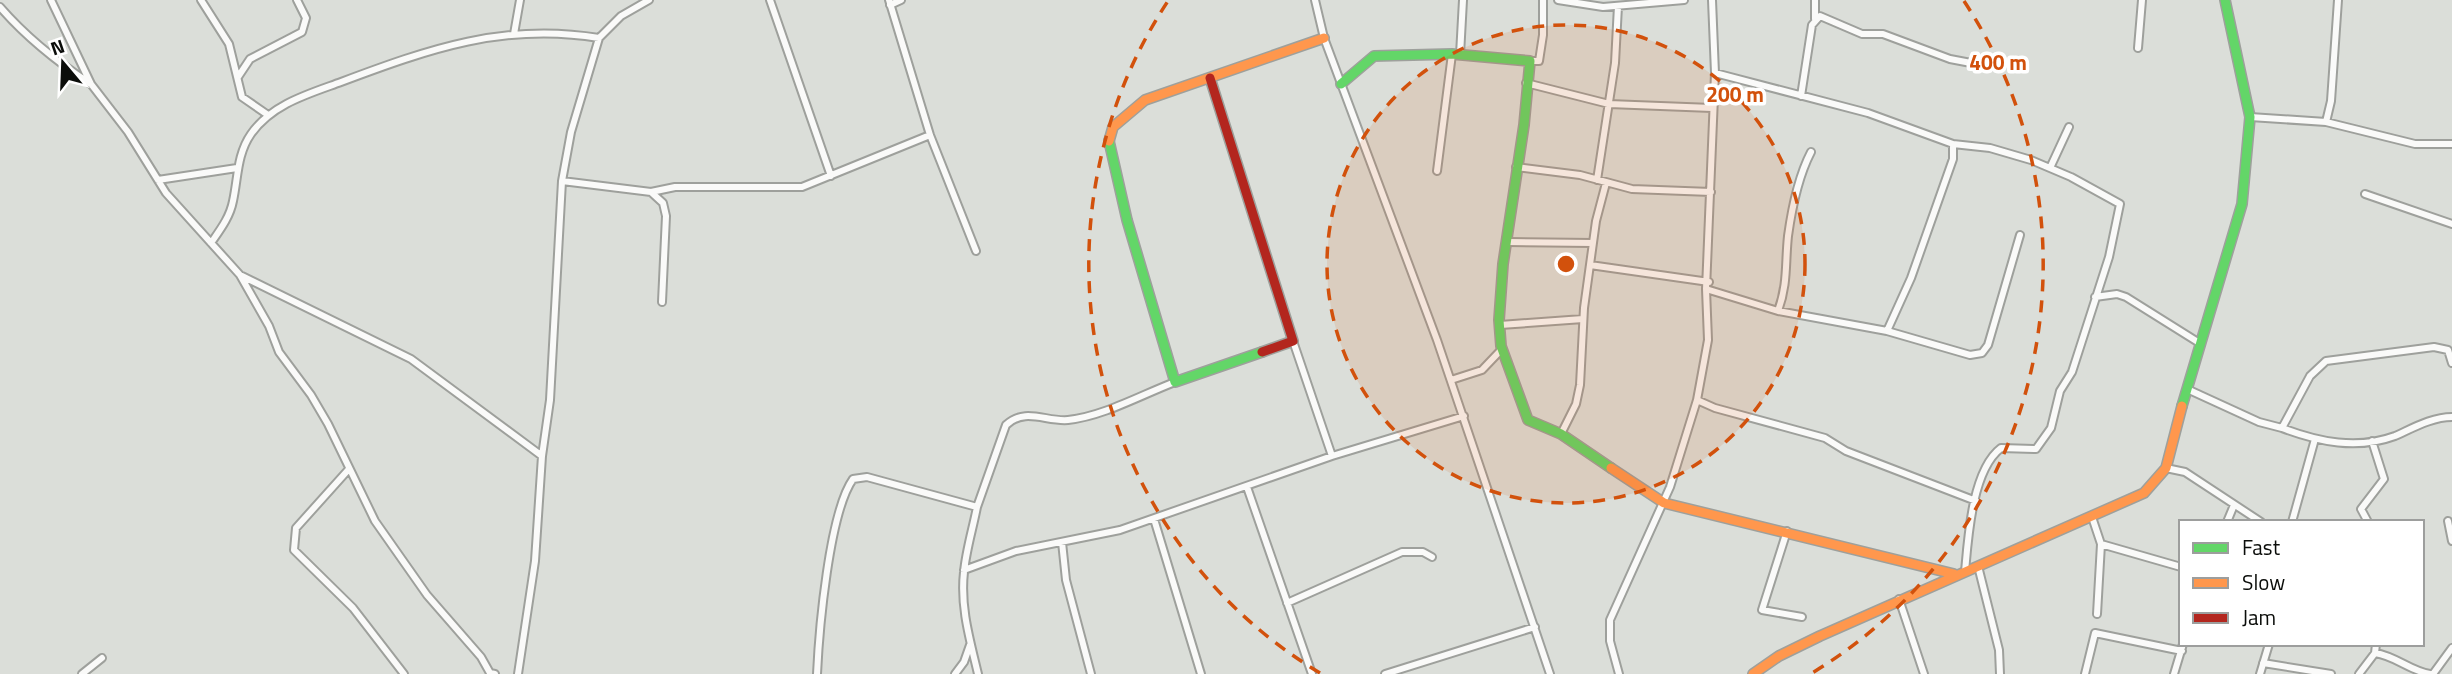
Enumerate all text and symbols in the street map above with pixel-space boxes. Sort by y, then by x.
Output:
north arrow [28,28,98,98]
text: N [46,31,68,62]
text: 400 m [1969,46,2027,78]
text: 200 m [1706,78,1764,110]
centre of rings [1554,252,1578,276]
legend [2179,520,2424,646]
text: Fast [2242,531,2281,563]
text: Slow [2242,566,2285,598]
text: Jam [2242,601,2276,633]

